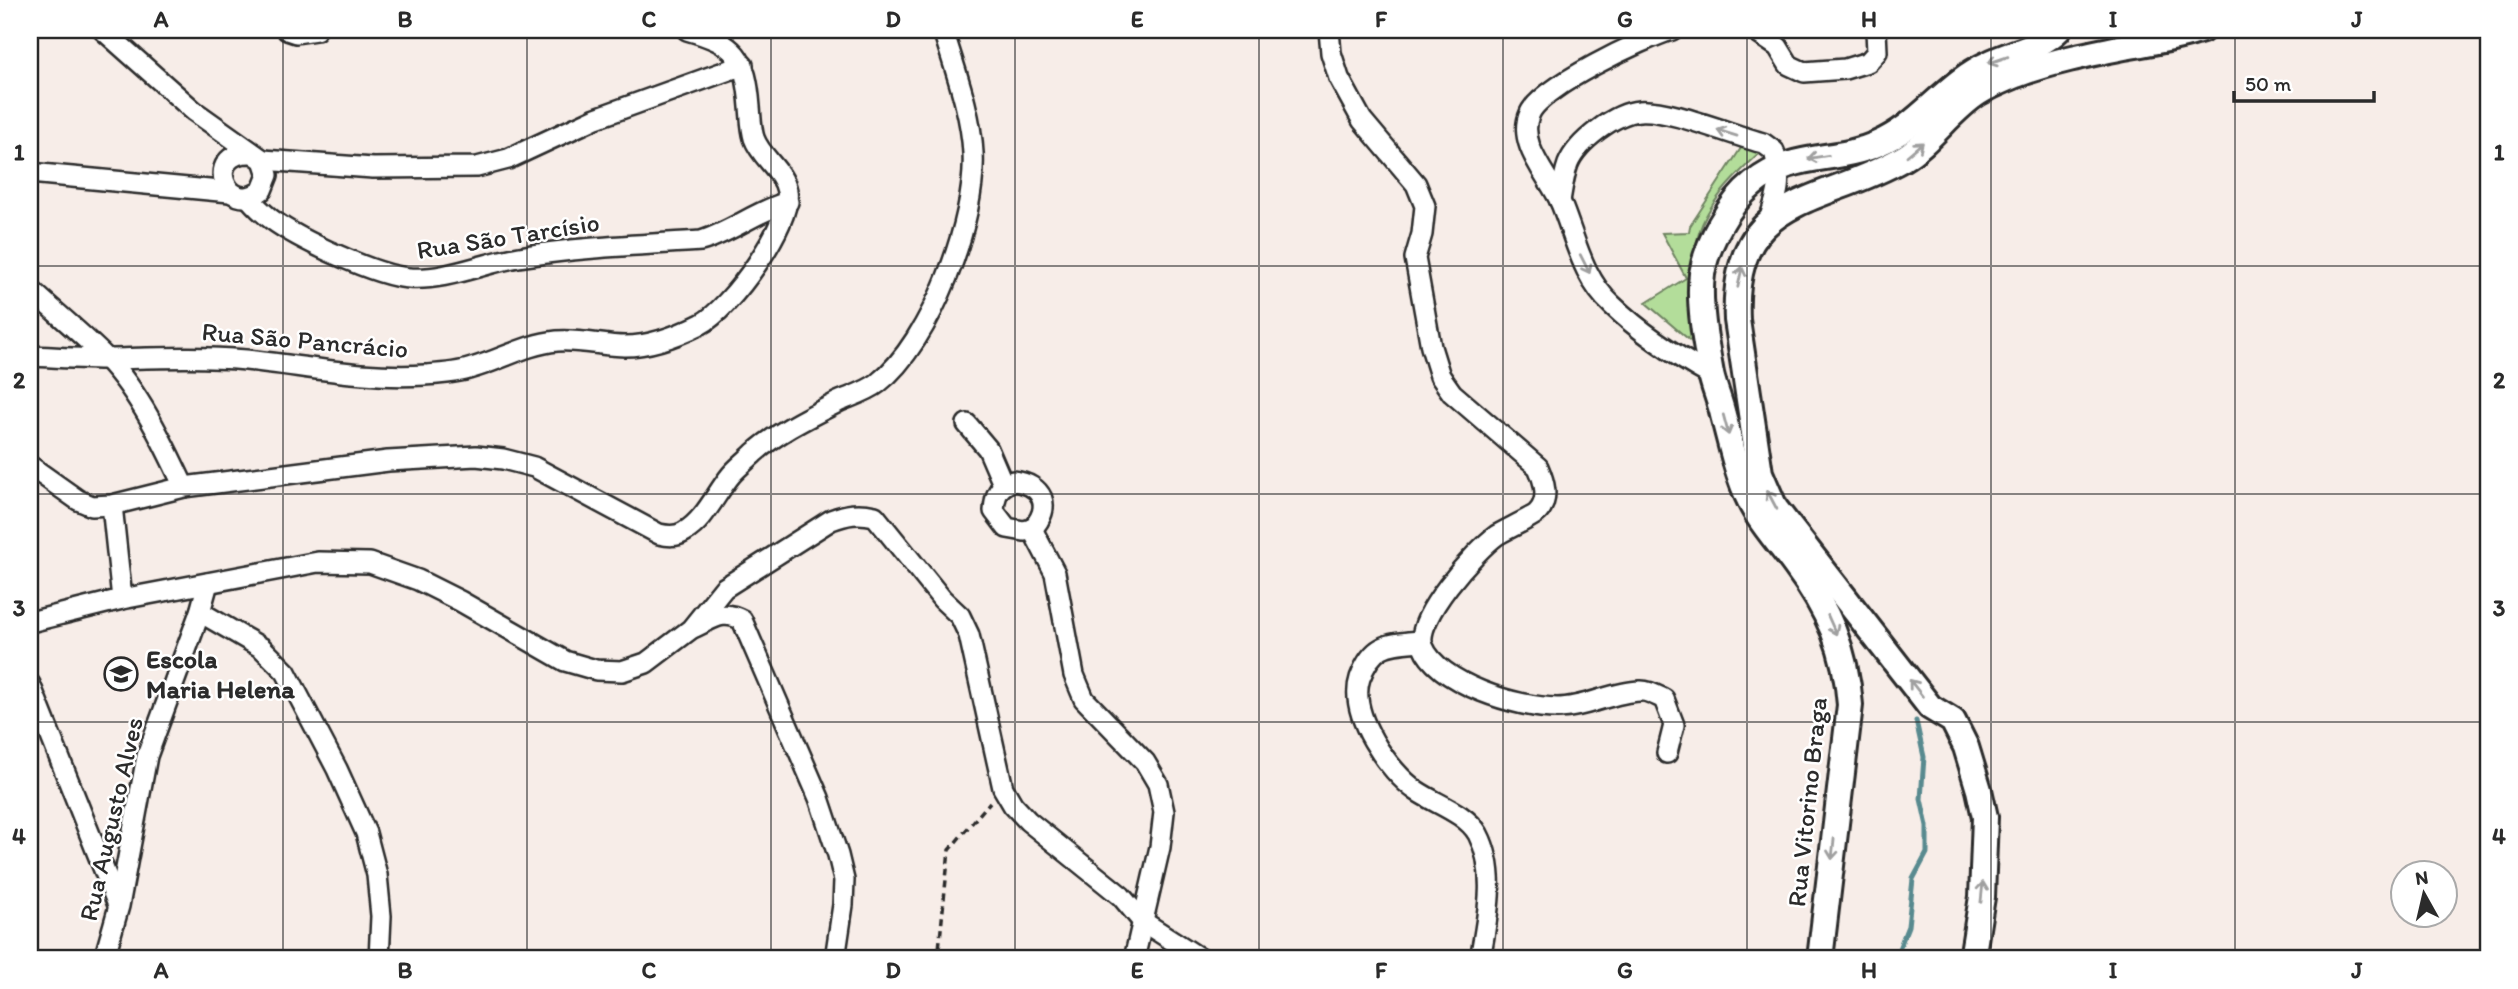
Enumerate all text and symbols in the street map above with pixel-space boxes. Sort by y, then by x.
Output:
text: A [153,5,169,33]
text: B [398,5,413,33]
text: C [642,5,657,33]
text: D [885,5,901,33]
text: E [1131,5,1144,33]
text: F [1375,5,1388,33]
text: G [1617,5,1633,33]
text: H [1861,5,1877,33]
text: I [2109,5,2118,33]
text: J [2350,5,2363,33]
one-way arrow [1987,54,2009,67]
scale bar [2234,60,2374,104]
text: 50 m [2245,71,2292,96]
one-way arrow [1716,126,1738,139]
text: 1 [14,138,25,166]
text: 1 [2494,138,2505,166]
one-way arrow [1905,141,1923,157]
one-way arrow [1807,151,1830,164]
street label: Rua São Tarcísio [414,206,602,266]
one-way arrow [1578,253,1592,274]
one-way arrow [1734,266,1748,289]
street label: Rua São Pancrácio [200,315,410,365]
text: 2 [13,366,26,394]
text: 2 [2493,366,2506,394]
one-way arrow [1720,413,1733,435]
one-way arrow [1765,490,1778,511]
text: 3 [13,594,26,622]
text: 3 [2493,594,2506,622]
one-way arrow [1826,614,1839,635]
place label: Escola Maria Helena [146,643,295,705]
school or university icon: Escola Maria Helena [102,655,140,693]
one-way arrow [1908,679,1923,698]
street label: Rua Vitorino Braga [1780,695,1834,908]
street label: Rua Augusto Alves [72,714,150,924]
text: 4 [12,822,26,850]
text: 4 [2492,822,2506,850]
one-way arrow [1826,837,1839,860]
north arrow [2388,860,2458,930]
text: N [2414,865,2430,890]
one-way arrow [1976,881,1989,904]
text: A [153,956,169,984]
text: B [398,956,413,984]
text: C [642,956,657,984]
text: D [885,956,901,984]
text: E [1131,956,1144,984]
text: F [1375,956,1388,984]
text: G [1617,956,1633,984]
text: H [1861,956,1877,984]
text: I [2109,956,2118,984]
text: J [2350,956,2363,984]

